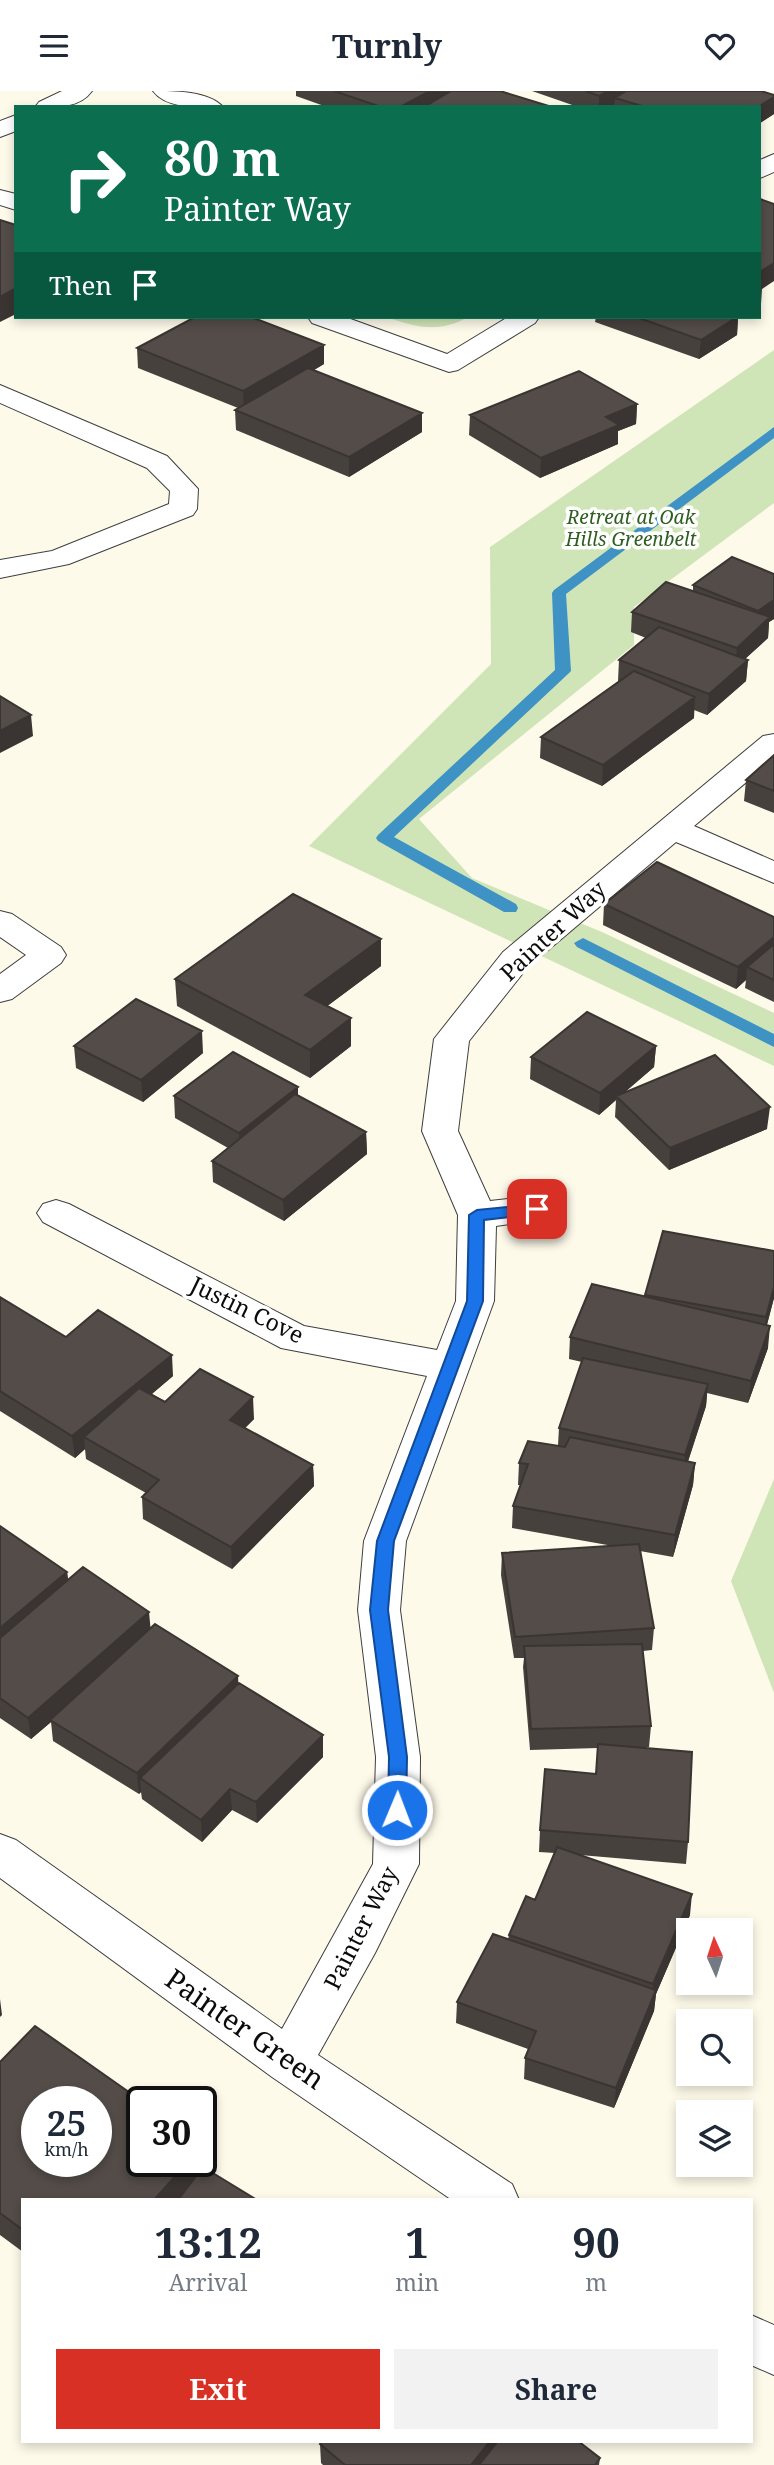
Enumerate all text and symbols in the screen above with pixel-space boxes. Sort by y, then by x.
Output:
text: Turnly [332,24,442,67]
icon: menu [35,27,73,65]
icon: heart [701,27,739,65]
text: 80 m [164,124,280,190]
icon: right [49,133,140,224]
text: Painter Way [164,187,351,230]
icon: arrive [126,266,164,304]
text: Then [49,267,112,303]
park label: Retreat at Oak Hills Greenbelt [564,504,698,552]
street label: Painter Way [492,873,612,988]
pin [507,1179,567,1239]
icon: arrive [518,1190,556,1228]
street label: Justin Cove [184,1267,309,1350]
position arrow [360,1773,434,1847]
street label: Painter Way [315,1860,405,1995]
north arrow [676,1918,752,1995]
map controls [676,1918,753,2177]
street label: Painter Green [158,1959,333,2097]
button: search [676,2009,753,2086]
speed limit sign: 30 [126,2086,217,2177]
text: 25 [47,2099,86,2146]
button: layers [676,2100,753,2177]
text: km/h [44,2137,89,2161]
text: 13:12 [154,2213,262,2270]
text: 1 [405,2213,429,2270]
text: 90 [572,2213,620,2270]
text: Arrival [169,2266,247,2298]
text: min [395,2266,439,2298]
text: m [585,2266,607,2298]
button: Exit [56,2349,380,2429]
button: Share [394,2349,718,2429]

